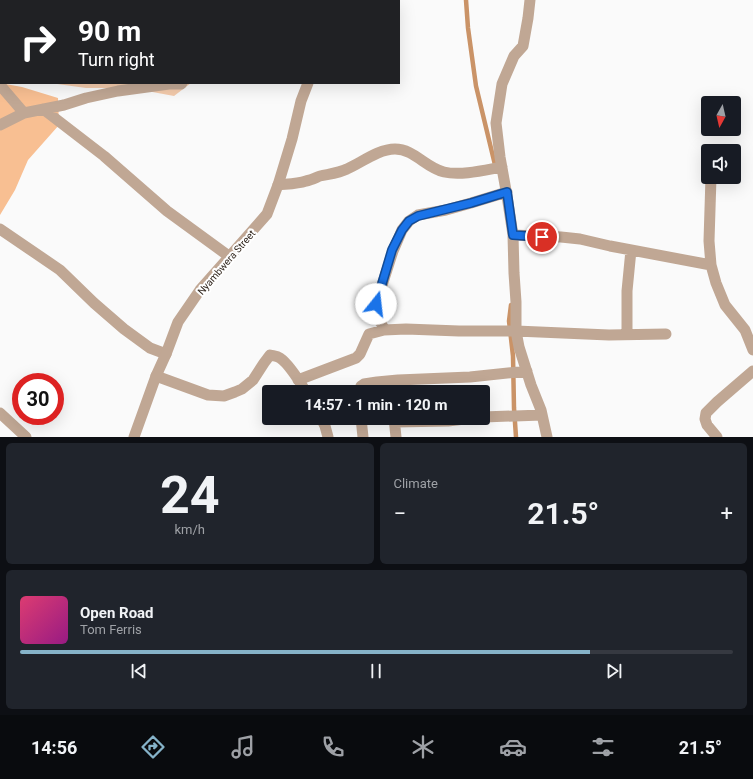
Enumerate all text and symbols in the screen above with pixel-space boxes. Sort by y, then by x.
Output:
text: 90 m [78,15,141,48]
icon: right [12,16,64,68]
text: Turn right [78,49,155,70]
north arrow [701,96,741,136]
map controls [701,96,741,184]
button: sound [701,144,741,184]
pin [525,220,559,254]
icon: arrive [531,226,553,248]
street label: Nyambwera Street [195,228,257,297]
position arrow [355,283,397,325]
speed limit sign: 30 [12,373,64,425]
text: 14:57 · 1 min · 120 m [305,396,447,414]
text: 24 [160,465,220,526]
text: Climate [394,476,438,491]
text: 21.5° [527,496,599,531]
text: − [394,501,406,526]
text: + [721,501,733,526]
text: km/h [174,522,205,537]
text: Open Road [80,604,154,622]
text: Tom Ferris [80,622,142,637]
icon: previous [128,660,150,682]
icon: pause [365,660,387,682]
icon: next [603,660,625,682]
icon: directions [139,733,167,761]
icon: music [229,733,257,761]
icon: phone [319,733,347,761]
icon: climate [409,733,437,761]
icon: car [499,733,527,761]
icon: filters [589,733,617,761]
text: 14:56 [31,737,77,758]
text: 21.5° [679,737,722,758]

